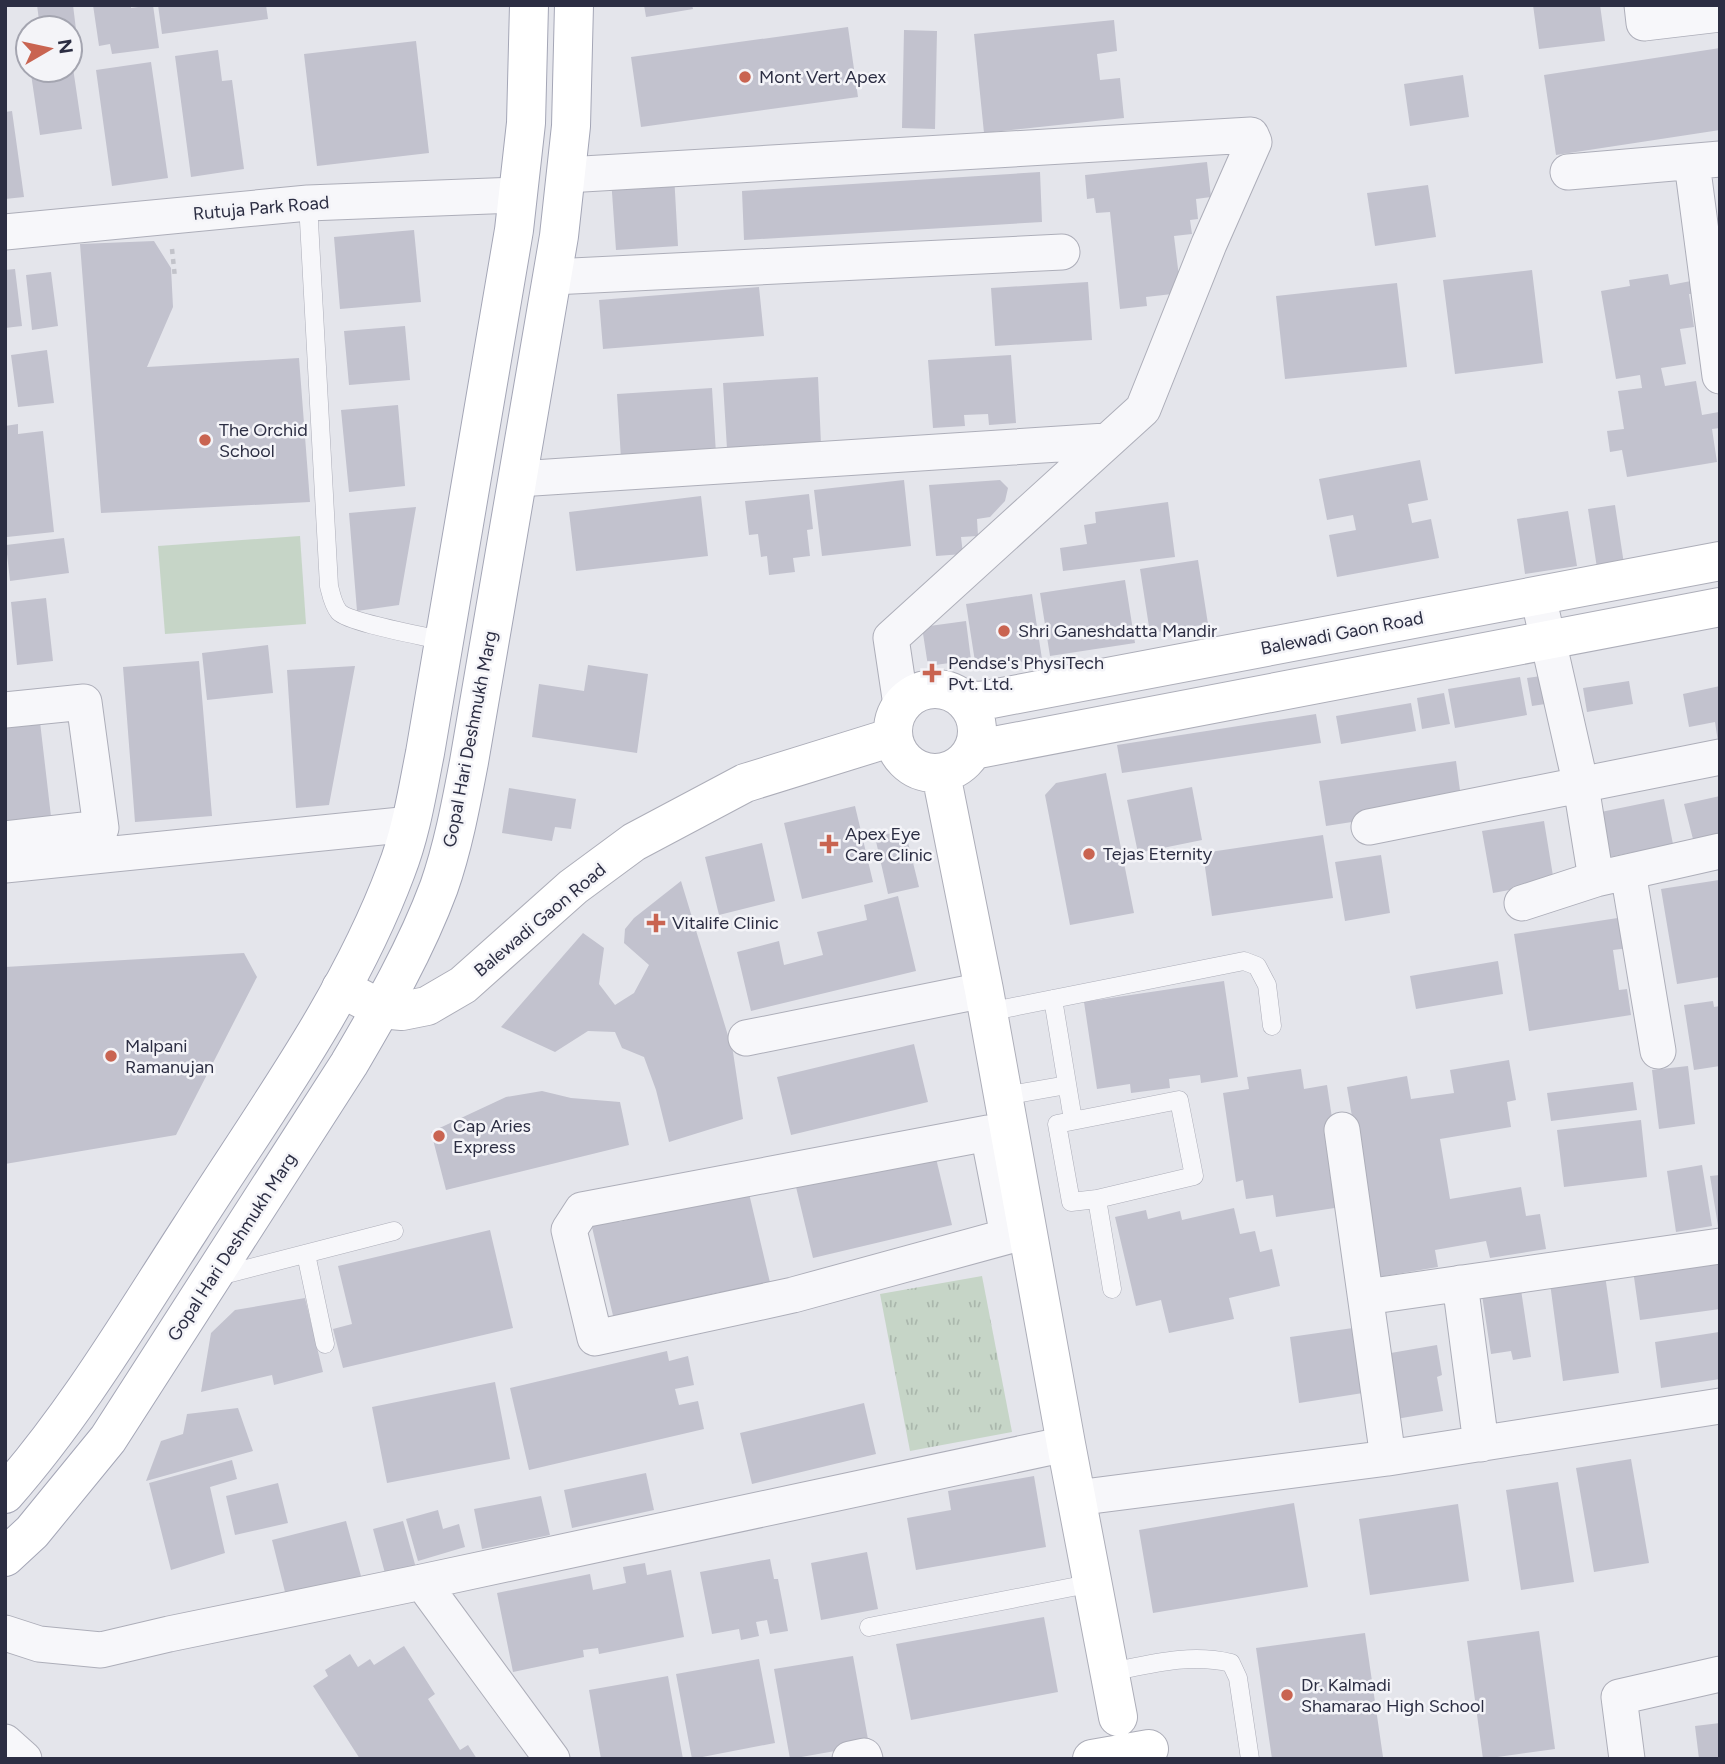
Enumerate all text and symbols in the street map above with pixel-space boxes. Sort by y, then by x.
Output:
north arrow [14,14,84,84]
text: N [53,37,78,55]
place label: Mont Vert Apex [759,66,886,88]
marker: Mont Vert Apex [737,69,753,85]
street label: Rutuja Park Road [192,191,330,225]
place label: The Orchid School [219,419,308,462]
marker: The Orchid School [197,432,213,448]
street label: Balewadi Gaon Road [1259,606,1425,660]
place label: Shri Ganeshdatta Mandir [1018,620,1217,642]
marker: Shri Ganeshdatta Mandir [996,623,1012,639]
street label: Gopal Hari Deshmukh Marg [438,629,502,849]
place label: Pendse's PhysiTech Pvt. Ltd. [948,652,1104,695]
marker: Pendse's PhysiTech Pvt. Ltd. [922,663,942,683]
place label: Apex Eye Care Clinic [845,823,933,866]
marker: Apex Eye Care Clinic [819,834,839,854]
place label: Tejas Eternity [1103,843,1213,865]
marker: Tejas Eternity [1081,846,1097,862]
street label: Balewadi Gaon Road [470,858,610,982]
place label: Vitalife Clinic [672,912,779,934]
marker: Vitalife Clinic [646,913,666,933]
place label: Malpani Ramanujan [125,1035,214,1078]
marker: Malpani Ramanujan [103,1048,119,1064]
place label: Cap Aries Express [453,1115,531,1158]
marker: Cap Aries Express [431,1128,447,1144]
street label: Gopal Hari Deshmukh Marg [163,1149,301,1345]
place label: Dr. Kalmadi Shamarao High School [1301,1674,1484,1717]
marker: Dr. Kalmadi Shamarao High School [1279,1687,1295,1703]

